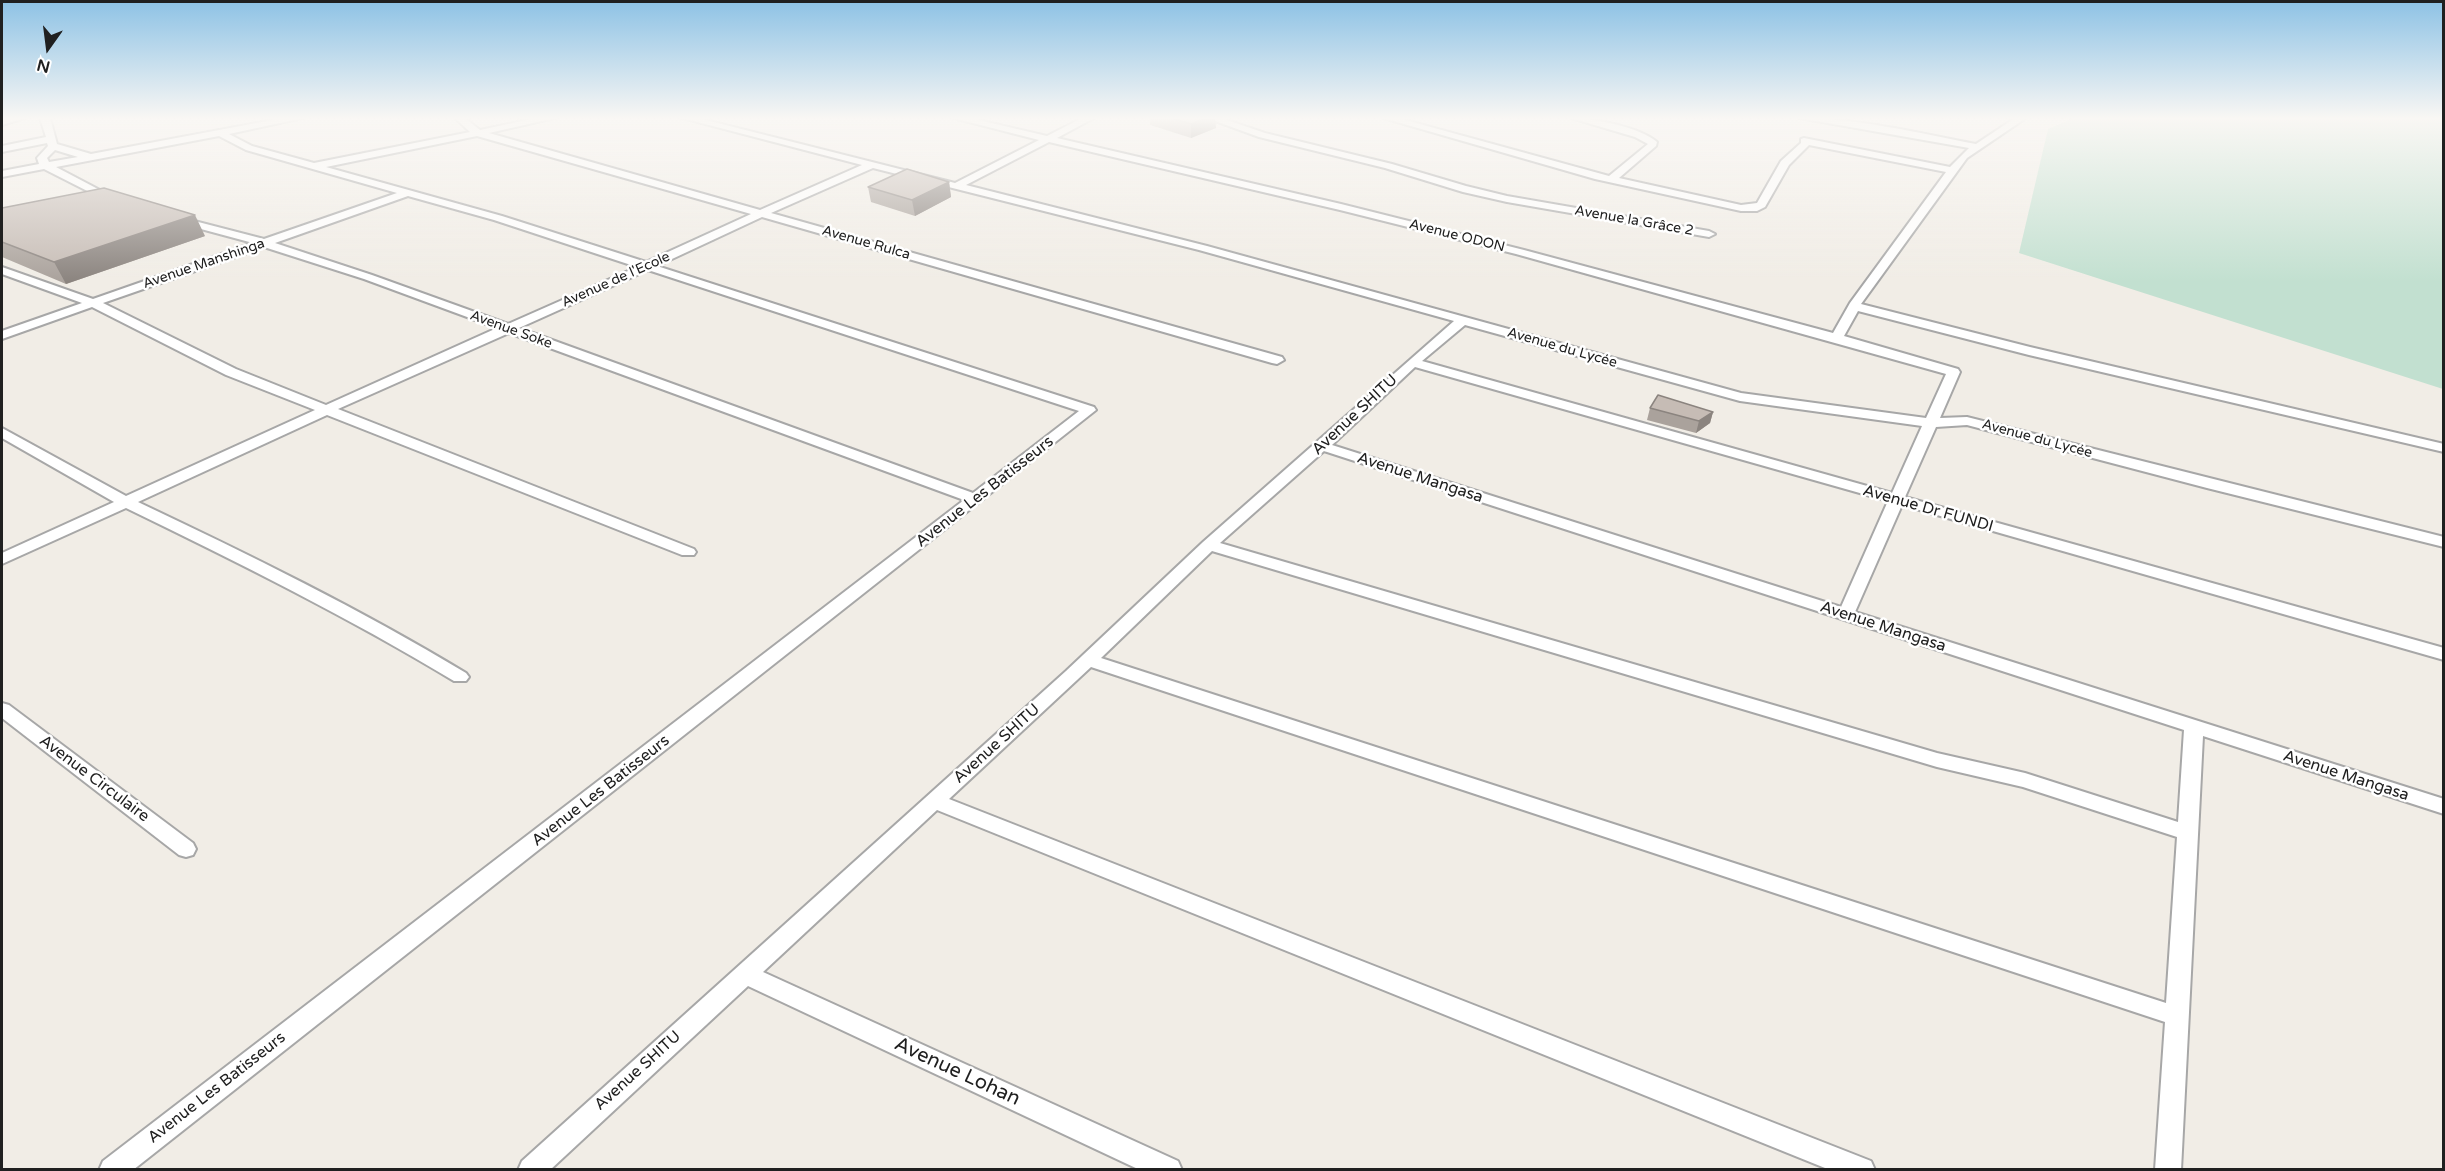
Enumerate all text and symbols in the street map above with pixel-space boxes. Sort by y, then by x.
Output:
north arrow [18,18,78,78]
text: N [35,54,52,77]
street label: Avenue la Grâce 2 [1573,202,1695,240]
street label: Avenue ODON [1407,216,1507,256]
street label: Avenue Rulca [820,222,912,264]
street label: Avenue Manshinga [141,235,267,293]
street label: Avenue de l'Ecole [559,249,673,311]
street label: Avenue Soke [468,307,554,353]
street label: Avenue du Lycée [1505,324,1619,372]
street label: Avenue SHITU [1308,371,1402,459]
street label: Avenue du Lycée [1980,416,2094,462]
street label: Avenue Les Batisseurs [912,432,1058,552]
street label: Avenue Mangasa [1355,449,1485,507]
street label: Avenue Dr FUNDI [1861,481,1995,537]
street label: Avenue Mangasa [1818,598,1948,656]
street label: Avenue SHITU [950,700,1044,788]
street label: Avenue Circulaire [35,731,153,827]
street label: Avenue Les Batisseurs [528,731,674,851]
street label: Avenue Mangasa [2281,747,2411,805]
street label: Avenue SHITU [591,1027,685,1115]
street label: Avenue Les Batisseurs [144,1028,290,1148]
street label: Avenue Lohan [890,1032,1024,1112]

